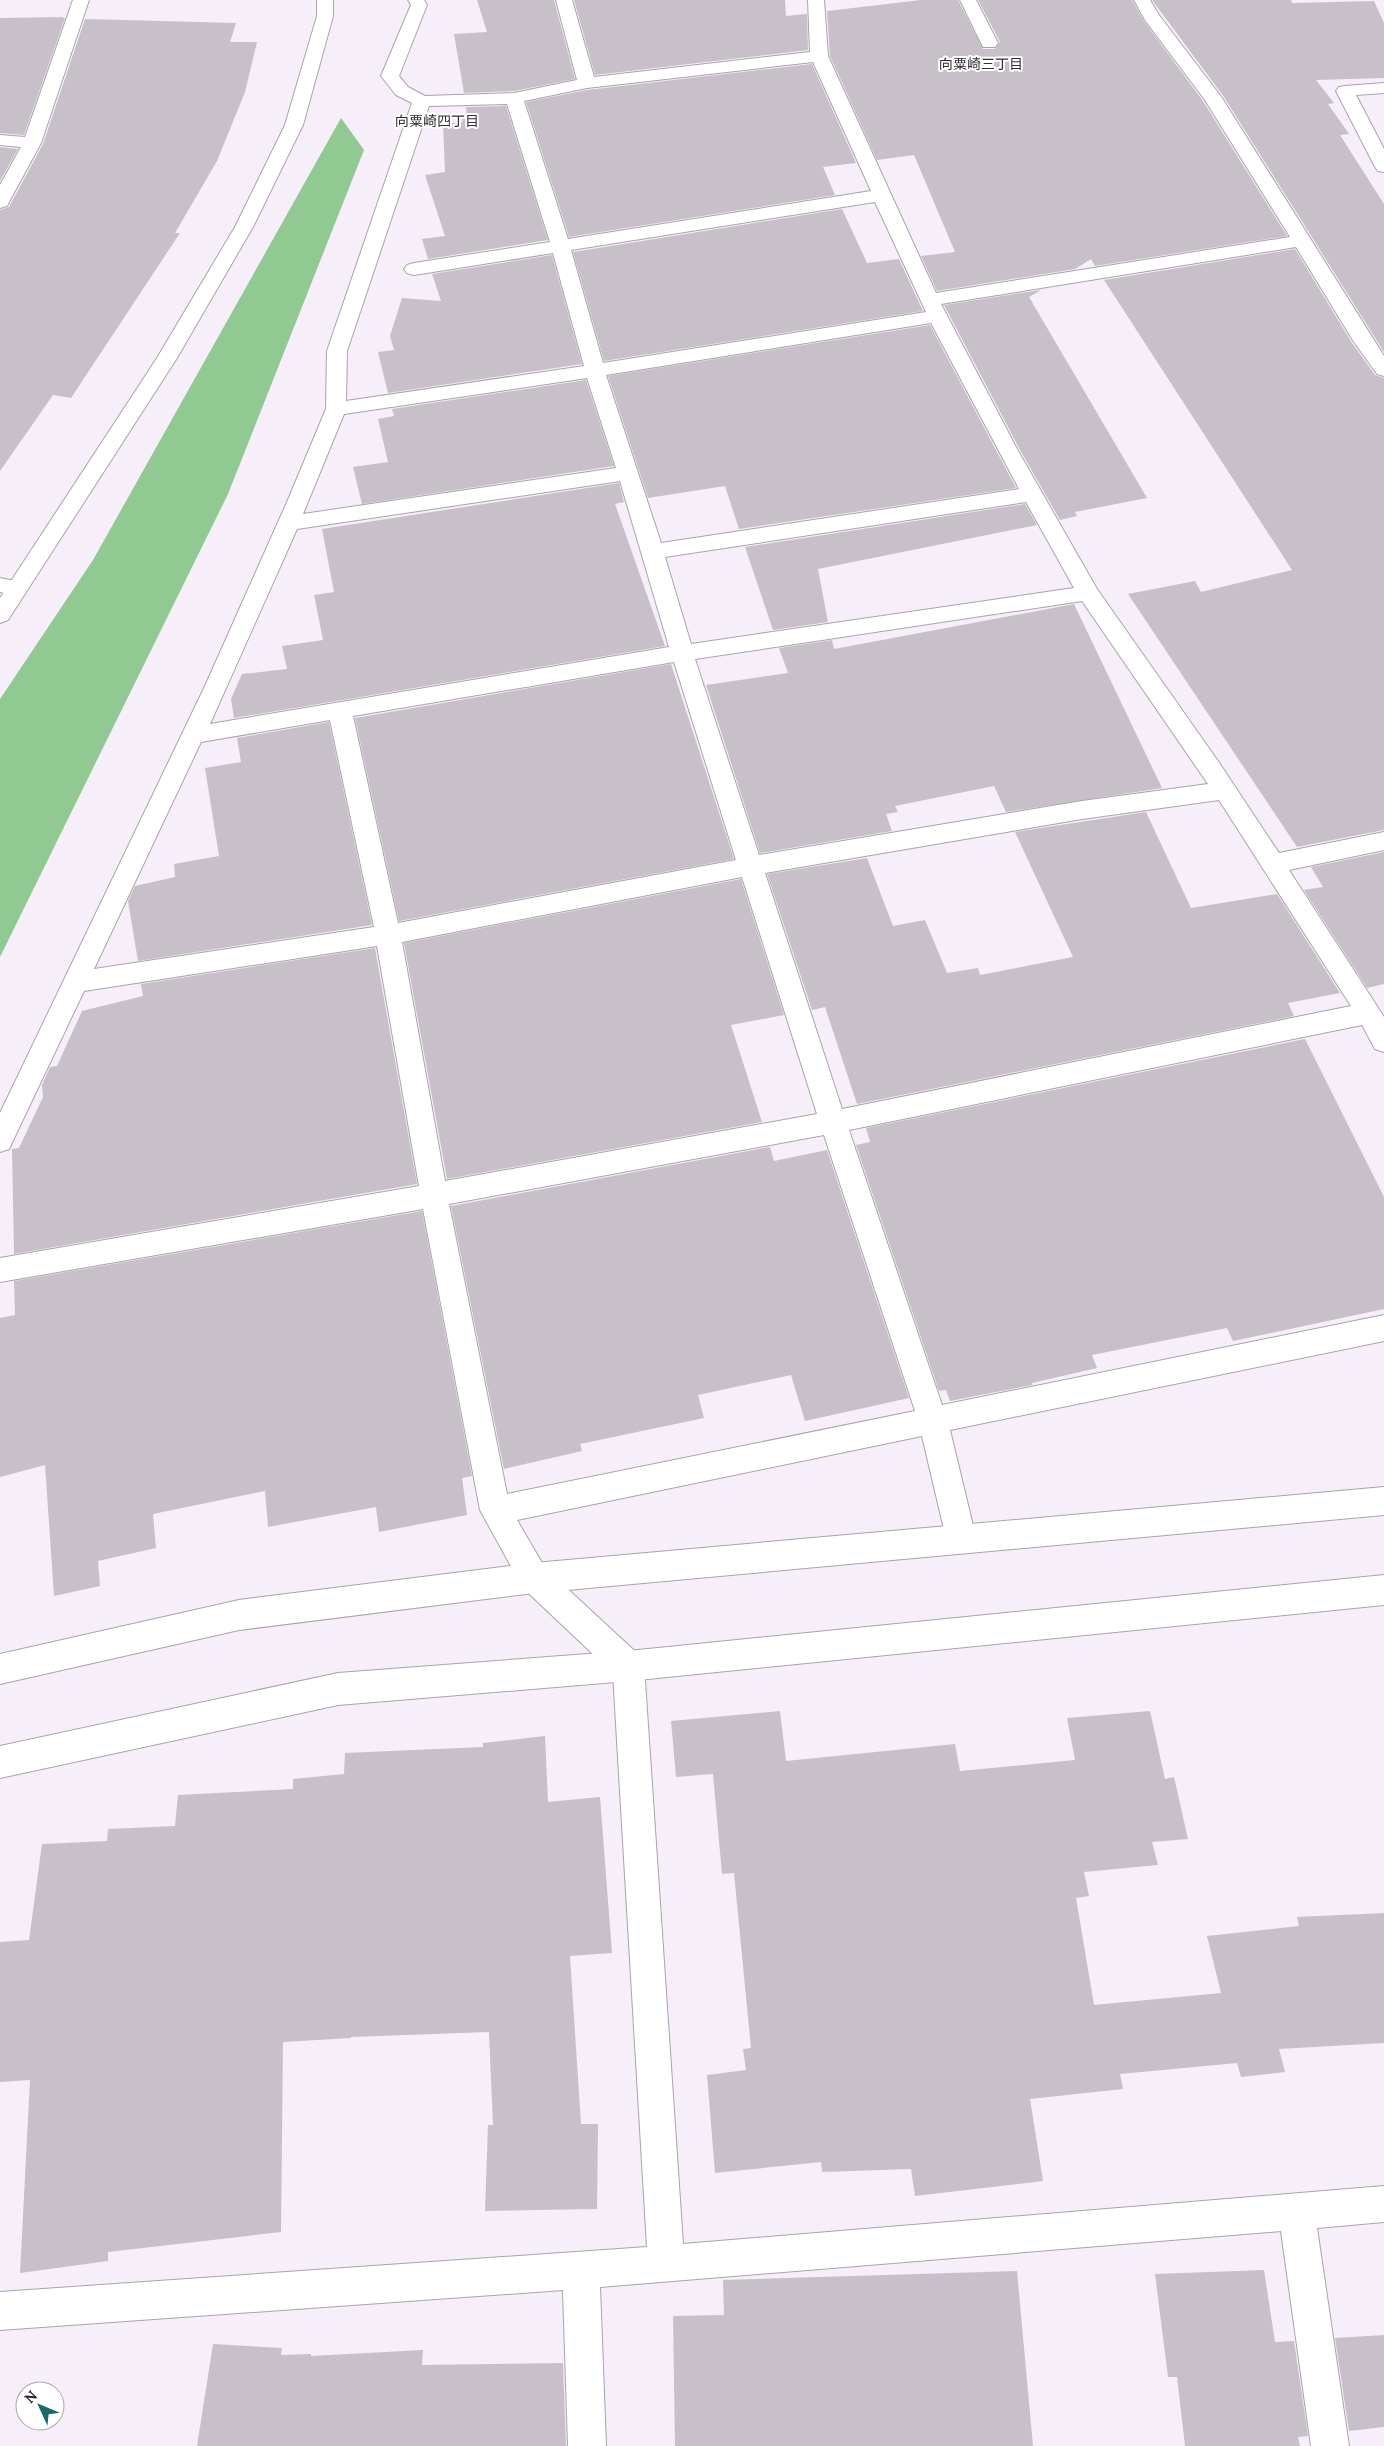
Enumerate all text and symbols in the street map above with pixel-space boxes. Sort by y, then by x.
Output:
district label: 向粟崎三丁目 [939,55,1023,73]
district label: 向粟崎四丁目 [395,112,479,130]
north arrow [15,2381,65,2431]
text: N [20,2387,41,2407]

